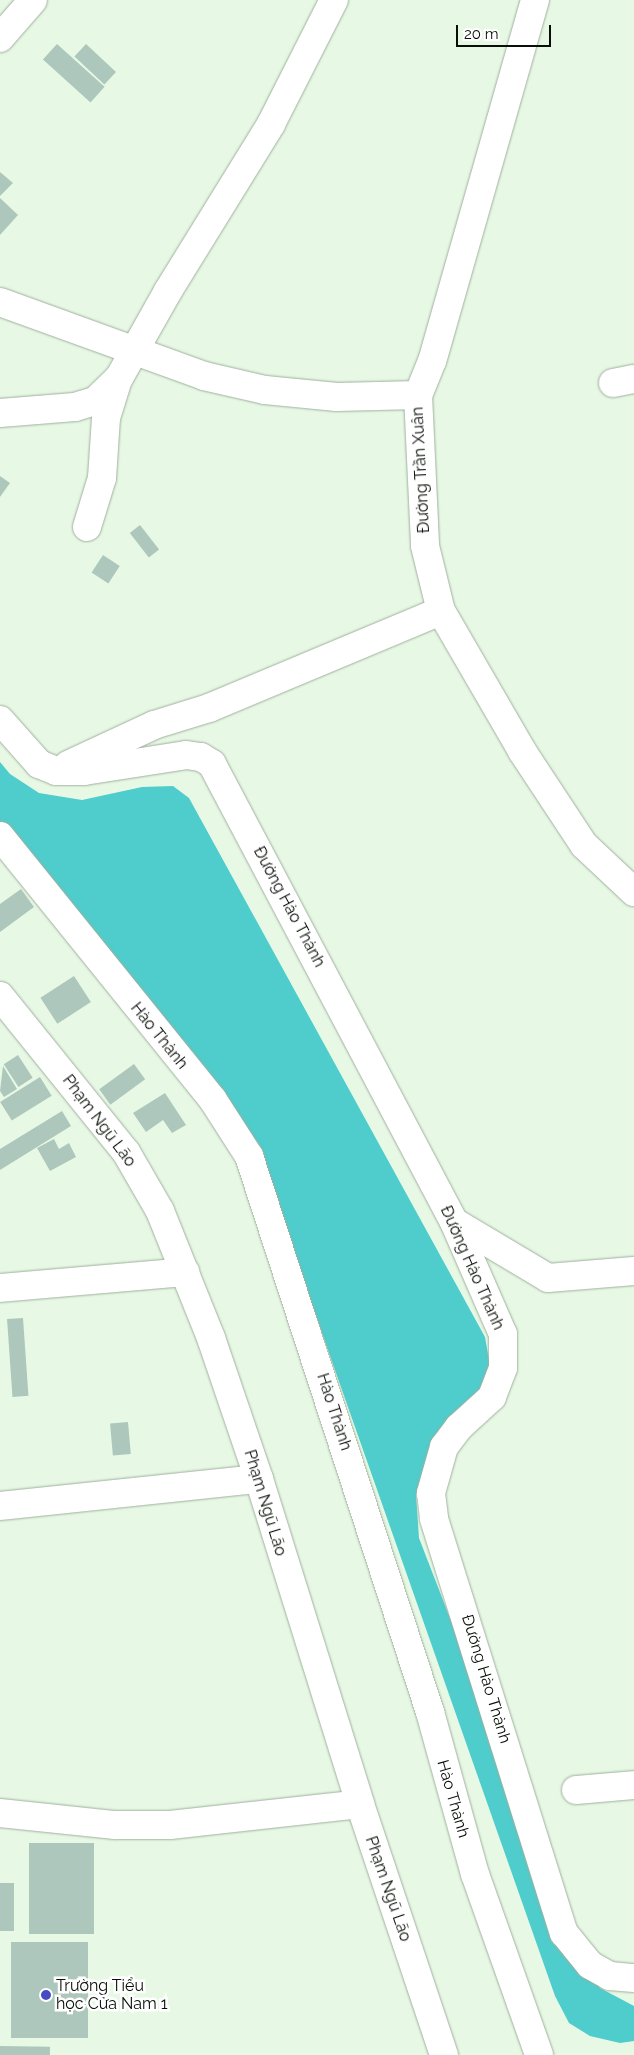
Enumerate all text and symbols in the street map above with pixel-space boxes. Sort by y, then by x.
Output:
scale bar [459,15,554,47]
text: 20 m [464,25,499,43]
street label: Đường Trần Xuân [408,406,434,534]
street label: Đường Hào Thành [249,843,329,971]
street label: Hào Thành [126,999,192,1073]
street label: Phạm Ngũ Lão [58,1071,140,1171]
street label: Đường Hào Thành [436,1203,508,1333]
street label: Hào Thành [312,1371,356,1453]
street label: Phạm Ngũ Lão [240,1448,290,1558]
street label: Đường Hào Thành [457,1612,515,1746]
street label: Hào Thành [433,1758,473,1840]
street label: Phạm Ngũ Lão [361,1834,415,1944]
place label: Trường Tiểu học Cửa Nam 1 [56,1976,168,2014]
marker: Trường Tiểu học Cửa Nam 1 [40,1989,52,2001]

